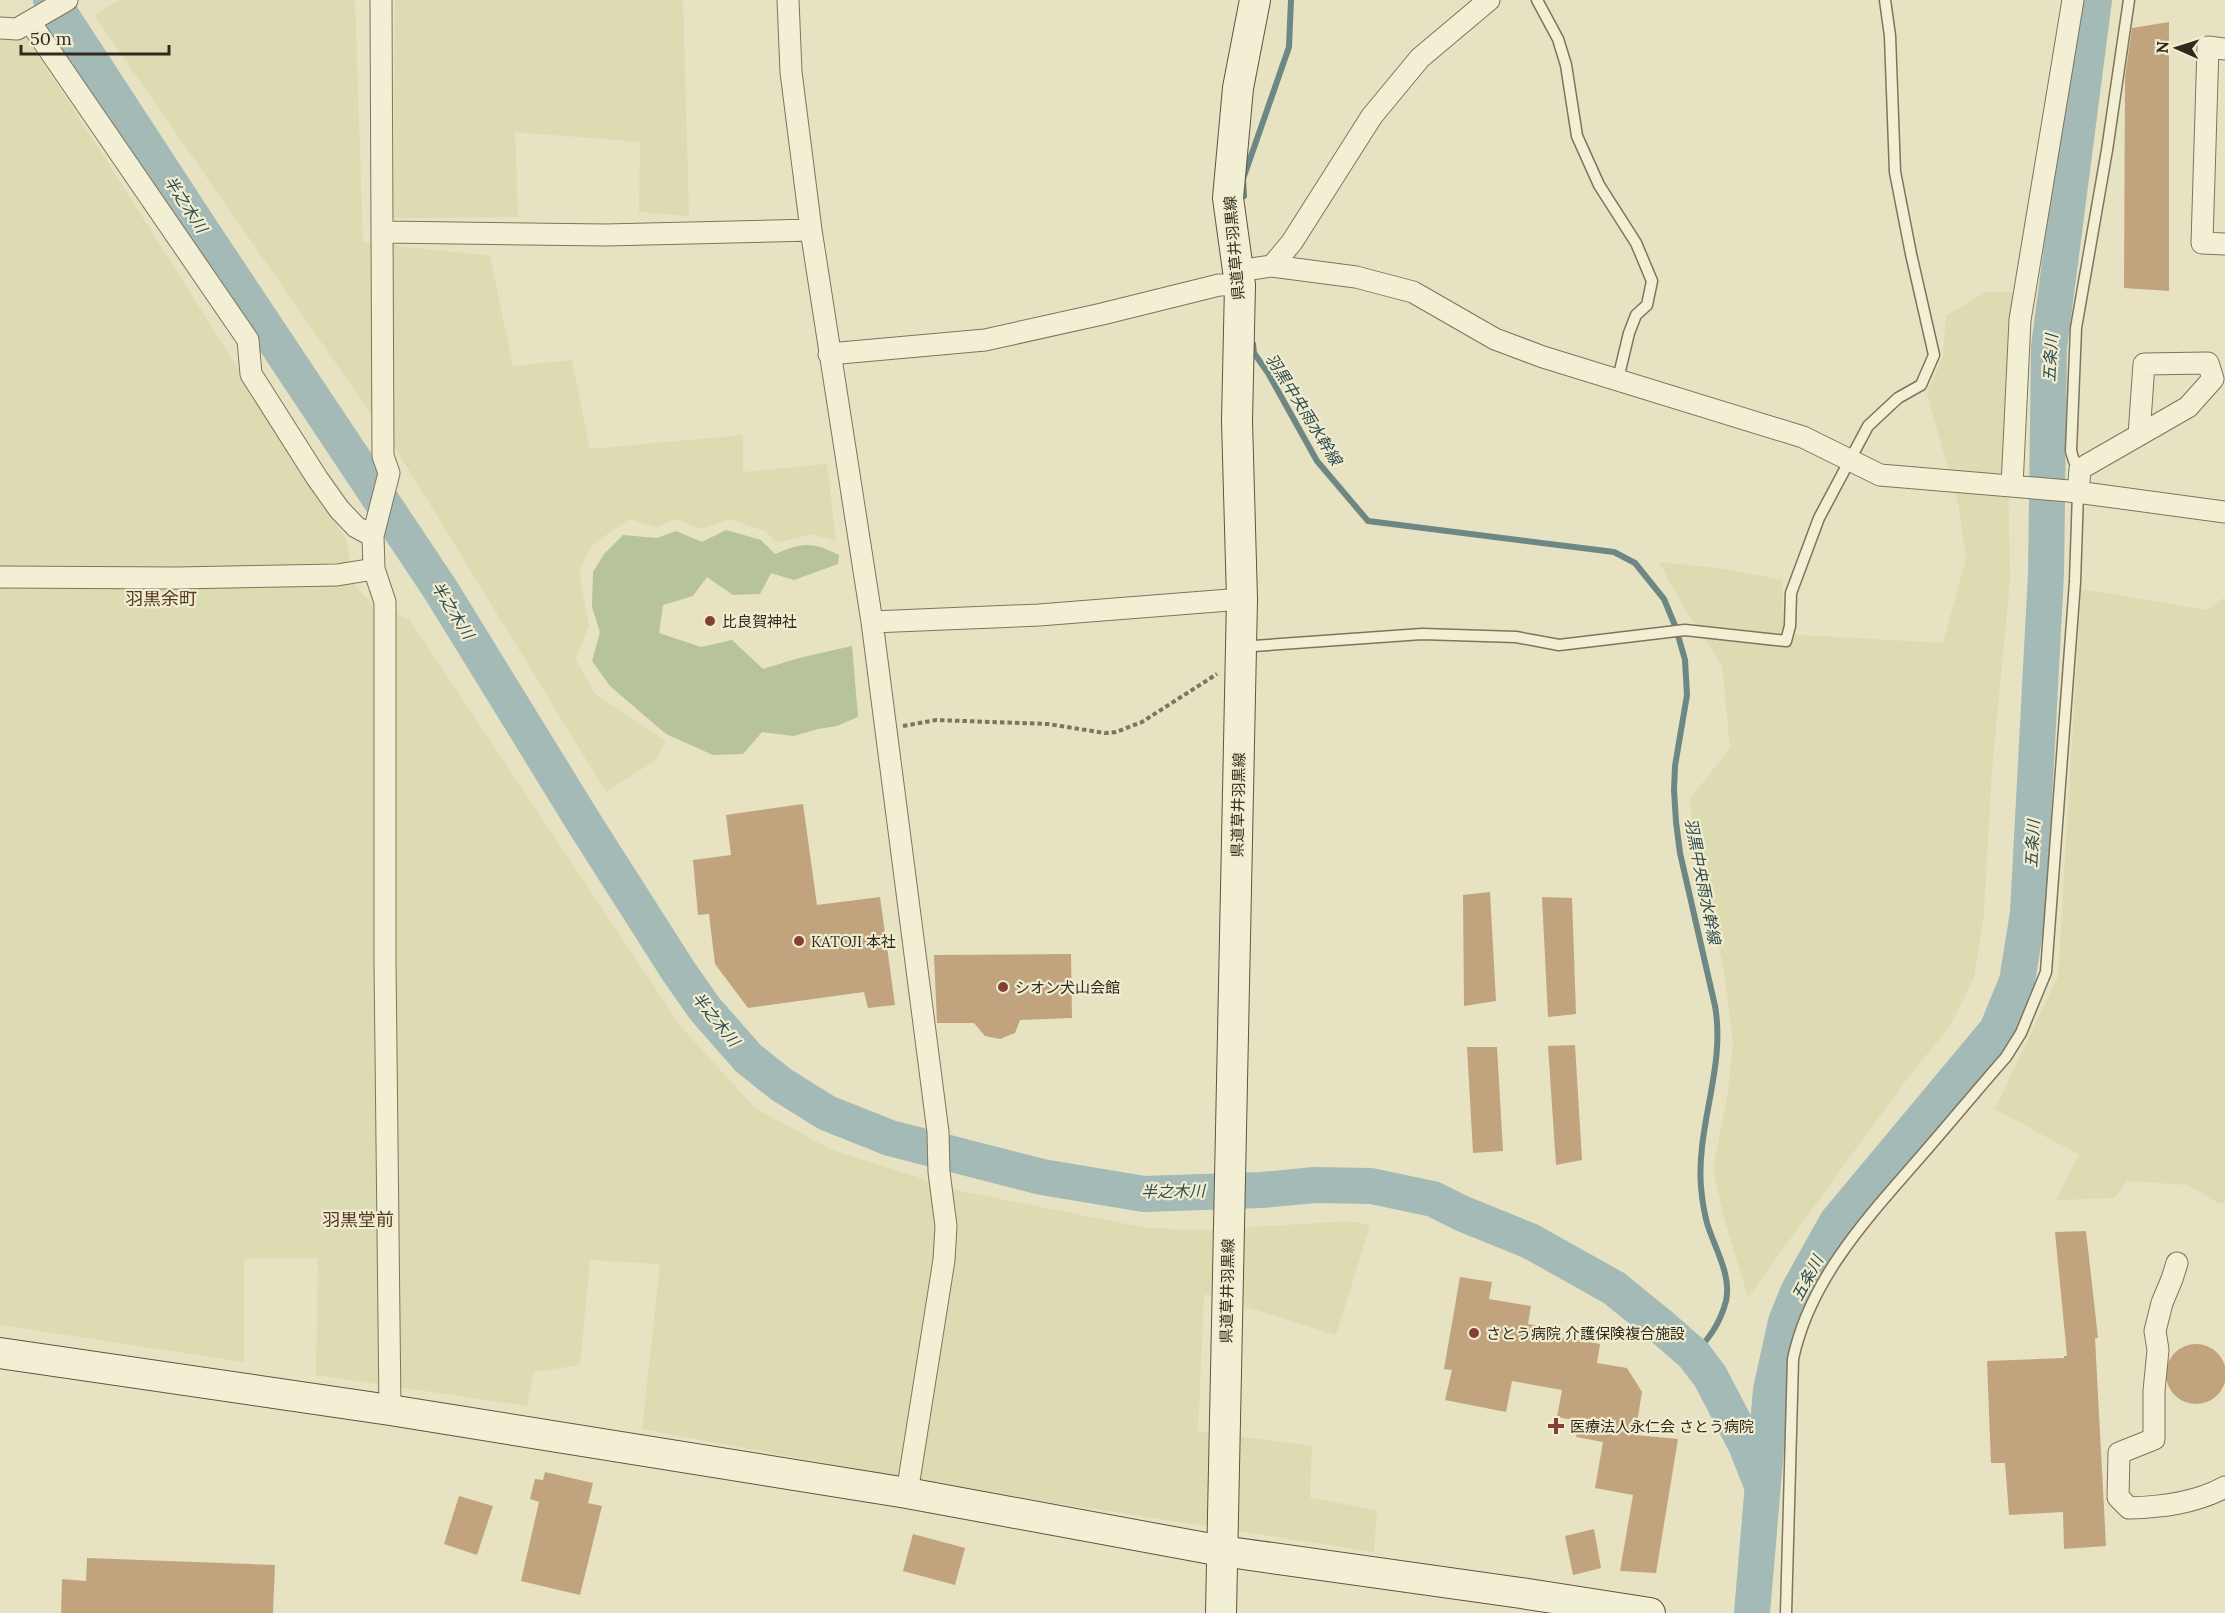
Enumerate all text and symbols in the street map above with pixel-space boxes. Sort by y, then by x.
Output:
scale bar [21,18,170,56]
north arrow [2147,18,2207,78]
text: 50 m [30,27,72,50]
text: N [2152,41,2172,54]
water label: 半之木川 [160,172,213,238]
street label: 県道草井羽黒線 [1220,195,1248,301]
water label: 五条川 [2039,332,2061,382]
water label: 羽黒中央雨水幹線 [1262,349,1347,470]
water label: 半之木川 [428,578,479,644]
district label: 羽黒余町 [125,587,197,610]
place label: 比良賀神社 [722,612,797,631]
marker: 比良賀神社 [703,614,717,628]
street label: 県道草井羽黒線 [1228,752,1248,858]
water label: 羽黒中央雨水幹線 [1681,816,1725,948]
water label: 五条川 [2021,818,2043,868]
place label: KATOJI 本社 [811,932,896,951]
marker: KATOJI 本社 [792,934,806,948]
place label: シオン犬山会館 [1015,978,1120,997]
marker: シオン犬山会館 [996,980,1010,994]
water label: 半之木川 [688,988,745,1052]
water label: 半之木川 [1141,1180,1207,1202]
district label: 羽黒堂前 [322,1208,394,1231]
street label: 県道草井羽黒線 [1217,1238,1237,1344]
water label: 五条川 [1787,1250,1828,1304]
place label: さとう病院 介護保険複合施設 [1486,1324,1685,1343]
marker: さとう病院 介護保険複合施設 [1467,1326,1481,1340]
marker: 医療法人永仁会 さとう病院 [1547,1417,1565,1435]
place label: 医療法人永仁会 さとう病院 [1570,1417,1754,1436]

